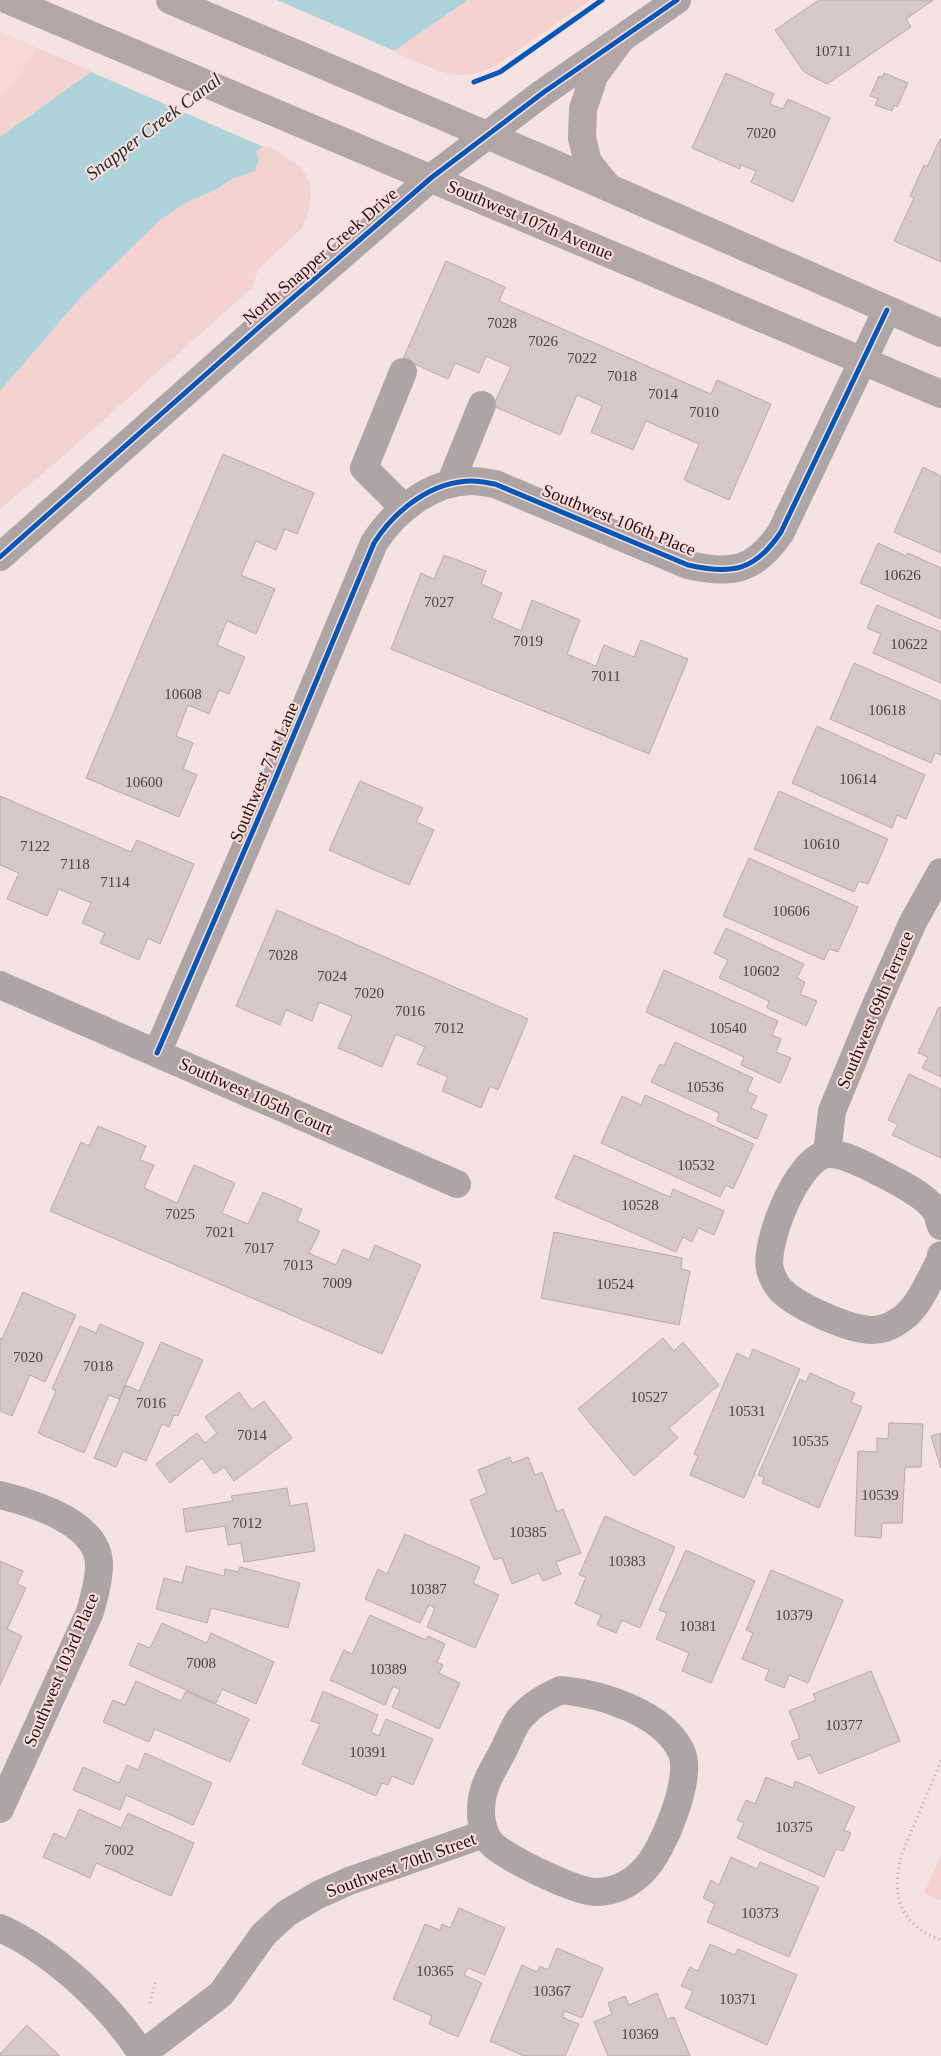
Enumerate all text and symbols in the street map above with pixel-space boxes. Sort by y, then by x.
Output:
house number: 10711 [815,43,851,59]
water label: Snapper Creek Canal [82,69,225,184]
house number: 7020 [746,125,776,141]
street label: Southwest 107th Avenue [444,176,616,264]
street label: North Snapper Creek Drive [239,183,401,329]
house number: 7028 [487,315,517,331]
house number: 7026 [528,333,559,349]
house number: 7022 [567,350,597,366]
house number: 7018 [607,368,637,384]
house number: 7014 [648,386,679,402]
house number: 7010 [689,404,719,420]
street label: Southwest 106th Place [539,480,699,560]
house number: 10626 [883,567,921,583]
house number: 7027 [424,594,455,610]
house number: 7019 [513,633,543,649]
house number: 10622 [890,636,928,652]
house number: 7011 [591,668,621,684]
house number: 10608 [164,686,202,702]
street label: Southwest 71st Lane [225,699,303,845]
house number: 10618 [868,702,906,718]
house number: 10614 [839,771,877,787]
house number: 10600 [125,774,163,790]
house number: 10610 [802,836,840,852]
house number: 7122 [20,838,50,854]
house number: 7118 [60,856,90,872]
house number: 7114 [100,874,130,890]
house number: 10606 [772,903,810,919]
street label: Southwest 69th Terrace [833,928,917,1092]
house number: 7028 [268,947,298,963]
house number: 10602 [742,963,780,979]
house number: 7024 [317,968,348,984]
house number: 7020 [354,985,384,1001]
house number: 7016 [395,1003,426,1019]
house number: 7012 [434,1020,464,1036]
house number: 10540 [709,1020,747,1036]
street label: Southwest 105th Court [176,1053,336,1139]
house number: 10536 [686,1079,724,1095]
house number: 10532 [677,1157,715,1173]
house number: 10528 [621,1197,659,1213]
house number: 7025 [165,1206,195,1222]
house number: 7021 [205,1224,235,1240]
house number: 7017 [244,1240,275,1256]
house number: 7013 [283,1257,313,1273]
house number: 7009 [322,1275,352,1291]
house number: 10524 [596,1276,634,1292]
house number: 7020 [13,1349,43,1365]
house number: 7018 [83,1358,113,1374]
house number: 10527 [630,1389,668,1405]
house number: 7016 [136,1395,167,1411]
house number: 10531 [728,1403,766,1419]
house number: 7014 [237,1427,268,1443]
house number: 10535 [791,1433,829,1449]
house number: 10539 [861,1487,899,1503]
house number: 7012 [232,1515,262,1531]
house number: 10385 [509,1524,547,1540]
house number: 10383 [608,1553,646,1569]
house number: 10387 [409,1581,447,1597]
street label: Southwest 103rd Place [20,1590,102,1750]
house number: 10379 [775,1607,813,1623]
house number: 10381 [679,1618,717,1634]
house number: 7008 [186,1655,216,1671]
house number: 10389 [369,1661,407,1677]
house number: 10377 [825,1717,863,1733]
house number: 10391 [349,1744,387,1760]
house number: 10375 [775,1819,813,1835]
street label: Southwest 70th Street [323,1829,479,1901]
house number: 7002 [104,1842,134,1858]
house number: 10373 [741,1905,779,1921]
house number: 10365 [416,1963,454,1979]
house number: 10367 [533,1983,571,1999]
house number: 10371 [719,1991,757,2007]
house number: 10369 [621,2026,659,2042]

